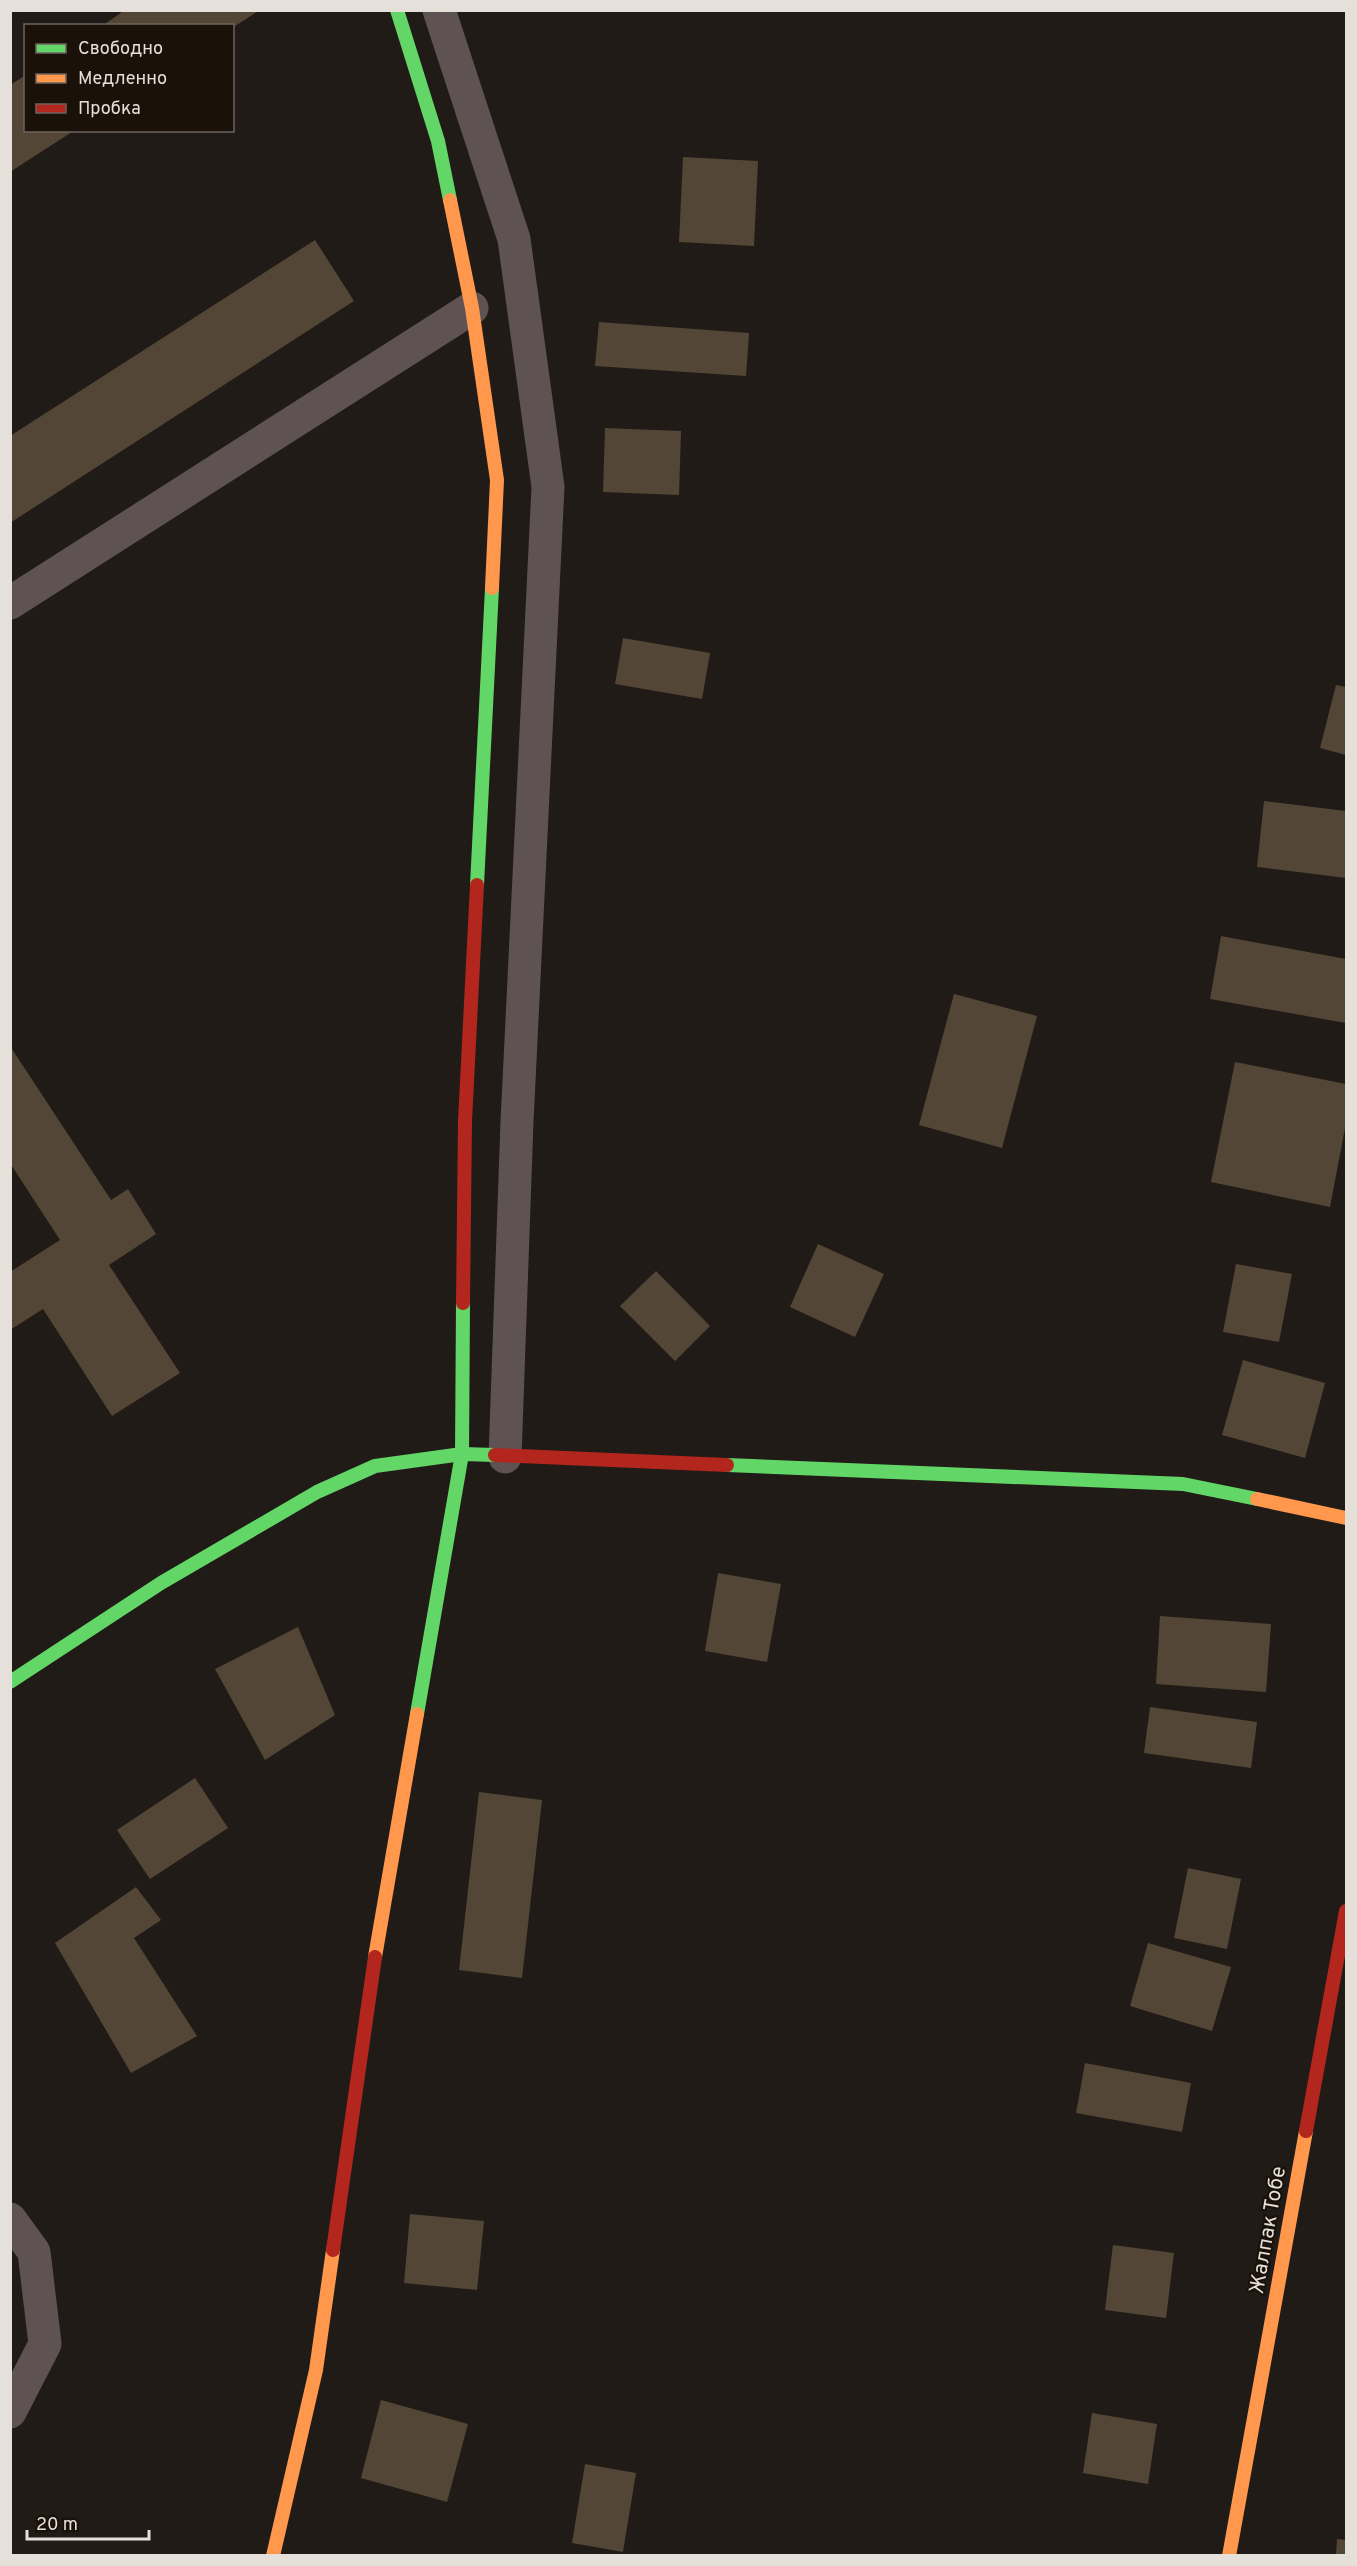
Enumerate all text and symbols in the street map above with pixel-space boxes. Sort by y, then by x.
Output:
legend [24,24,234,132]
text: Свободно [78,38,163,61]
text: Медленно [78,68,167,91]
text: Пробка [78,98,141,121]
street label: Жалпак Тобе [1244,2164,1293,2296]
scale bar [27,2503,148,2541]
text: 20 m [36,2514,78,2537]

